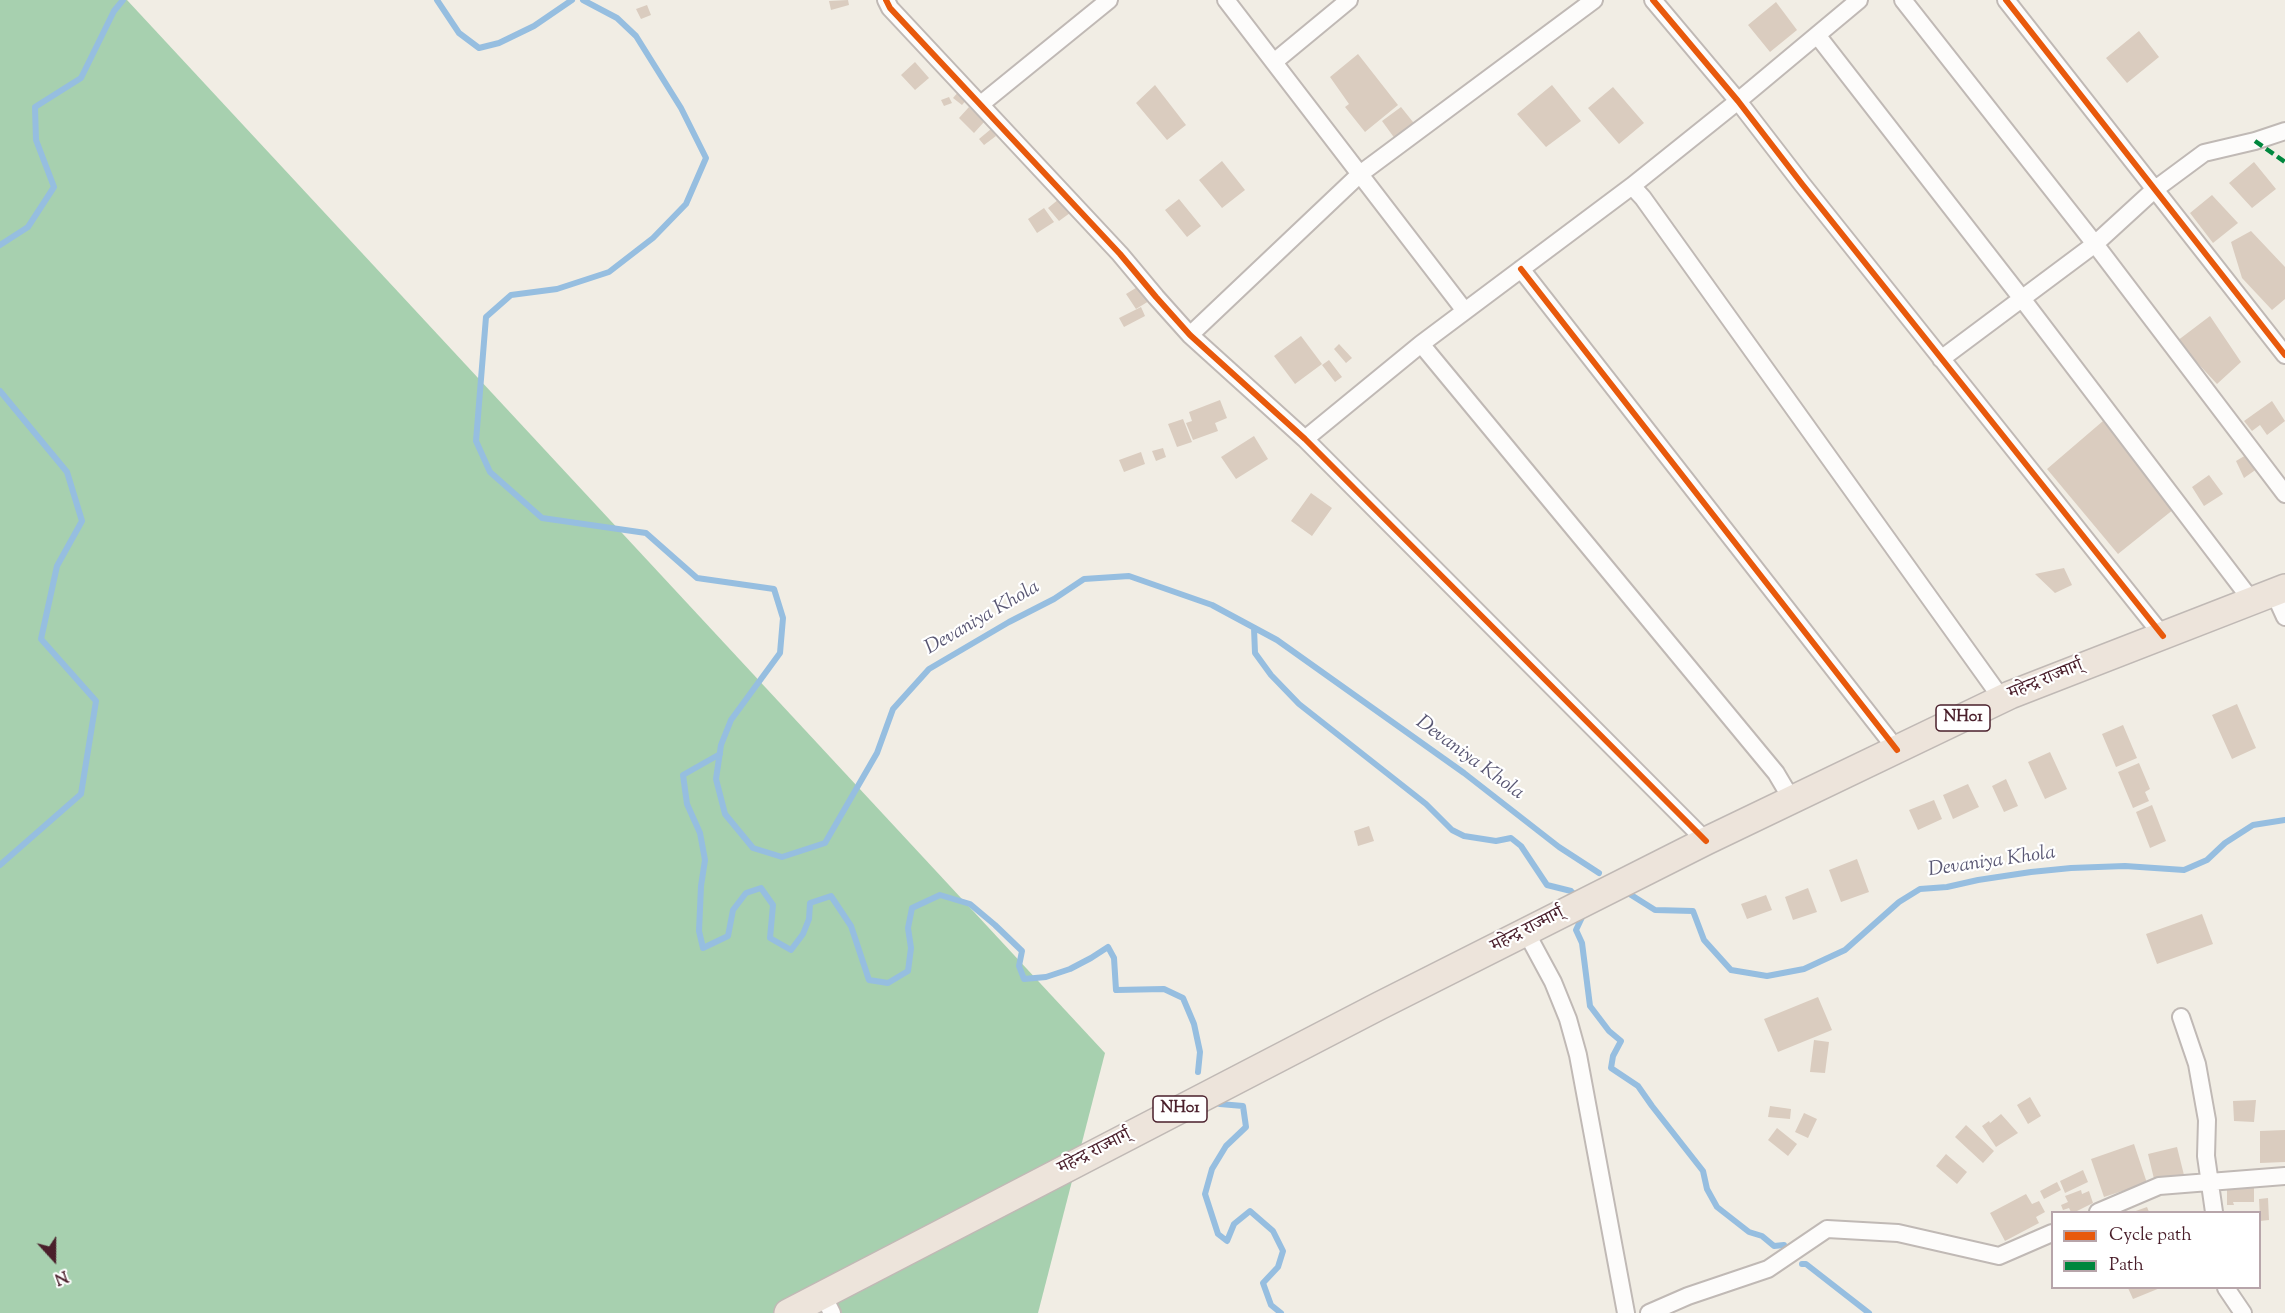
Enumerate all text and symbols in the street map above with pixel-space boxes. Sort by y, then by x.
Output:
water label: Devaniya Khola [921,577,1045,661]
street label: महेन्द्र राज्मार्ग् [2005,656,2087,706]
road number: NH01 [1936,705,1990,731]
water label: Devaniya Khola [1410,712,1528,806]
water label: Devaniya Khola [1927,842,2057,884]
street label: महेन्द्र राज्मार्ग् [1488,904,1568,958]
road number: NH01 [1153,1096,1207,1122]
street label: महेन्द्र राज्मार्ग् [1055,1126,1135,1180]
legend [2051,1211,2261,1289]
text: Cycle path [2109,1223,2192,1249]
north arrow [24,1229,84,1289]
text: Path [2109,1253,2144,1279]
text: N [51,1263,71,1289]

